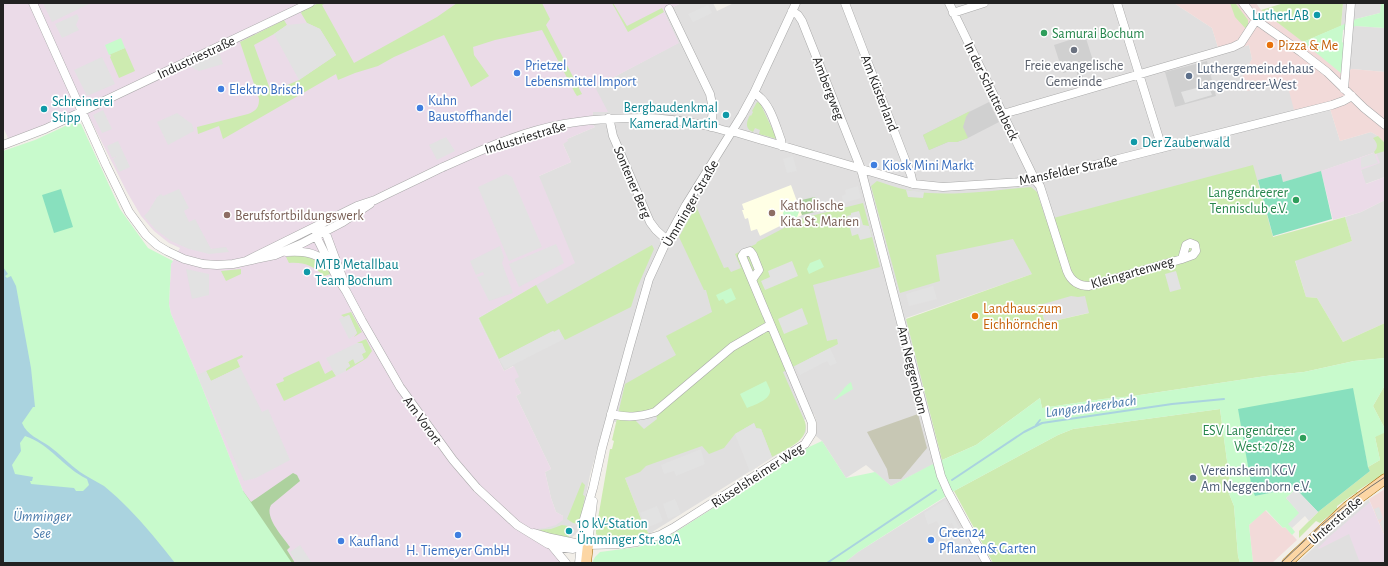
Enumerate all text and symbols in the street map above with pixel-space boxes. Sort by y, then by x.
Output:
place label: LutherLAB [1252,9,1309,23]
marker: LutherLAB [1312,10,1322,20]
place label: Samurai Bochum [1052,27,1145,41]
marker: Samurai Bochum [1039,28,1049,38]
street label: Industriestraße [155,34,237,82]
place label: Pizza & Me [1278,39,1338,53]
street label: In der Schuttenbeck [961,40,1021,143]
marker: Pizza & Me [1265,40,1275,50]
marker: Freie evangelische Gemeinde [1069,45,1079,55]
street label: Am Küsterland [858,53,900,134]
street label: Ambergweg [810,55,847,122]
place label: Prietzel Lebensmittel Import [525,59,637,89]
place label: Freie evangelische Gemeinde [1025,59,1123,89]
place label: Luthergemeindehaus Langendreer-West [1197,62,1314,92]
marker: Prietzel Lebensmittel Import [512,68,522,78]
marker: Luthergemeindehaus Langendreer-West [1184,71,1194,81]
place label: Elektro Brisch [229,83,303,97]
marker: Elektro Brisch [216,84,226,94]
place label: Kuhn Baustoffhandel [428,94,512,124]
place label: Schreinerei Stipp [52,95,113,125]
place label: Bergbaudenkmal Kamerad Martin [624,101,718,131]
marker: Kuhn Baustoffhandel [415,103,425,113]
marker: Schreinerei Stipp [39,104,49,114]
marker: Bergbaudenkmal Kamerad Martin [721,110,731,120]
street label: Industriestraße [483,119,567,157]
place label: Der Zauberwald [1142,136,1230,150]
marker: Der Zauberwald [1129,137,1139,147]
street label: Sontener Berg [611,144,654,221]
street label: Mansfelder Straße [1018,154,1119,188]
street label: Ümminger Straße [658,156,721,249]
place label: Kiosk Mini Markt [882,159,974,173]
marker: Kiosk Mini Markt [869,160,879,170]
place label: Langendreerer Tennisclub e.V. [1208,186,1288,216]
marker: Langendreerer Tennisclub e.V. [1291,195,1301,205]
place label: Katholische Kita St. Marien [780,199,859,229]
marker: Katholische Kita St. Marien [767,208,777,218]
place label: Berufsfortbildungswerk [235,209,364,223]
marker: Berufsfortbildungswerk [222,210,232,220]
street label: Kleingartenweg [1089,254,1176,292]
place label: MTB Metallbau Team Bochum [315,258,399,288]
marker: MTB Metallbau Team Bochum [302,267,312,277]
place label: Landhaus zum Eichhörnchen [983,302,1062,332]
marker: Landhaus zum Eichhörnchen [970,311,980,321]
street label: Am Neggenborn [894,325,930,416]
water label: Langendreerbach [1045,393,1138,420]
street label: Am Vorort [400,394,445,448]
place label: ESV Langendreer West 20/28 [1202,424,1295,454]
marker: ESV Langendreer West 20/28 [1298,433,1308,443]
street label: Rüsselsheimer Weg [709,441,806,511]
place label: Vereinsheim KGV Am Neggenborn e.V. [1201,464,1311,494]
marker: Vereinsheim KGV Am Neggenborn e.V. [1188,473,1198,483]
street label: Unterstraße [1306,494,1365,548]
water label: Ümminger See [13,508,72,541]
place label: 10 kV-Station Ümminger Str. 80A [577,517,681,547]
marker: 10 kV-Station Ümminger Str. 80A [564,526,574,536]
place label: Green24 Pflanzen& Garten [939,526,1036,556]
marker: H. Tiemeyer GmbH [453,530,463,540]
place label: Kaufland [349,535,399,549]
marker: Green24 Pflanzen& Garten [926,535,936,545]
marker: Kaufland [336,536,346,546]
place label: H. Tiemeyer GmbH [406,544,510,558]

